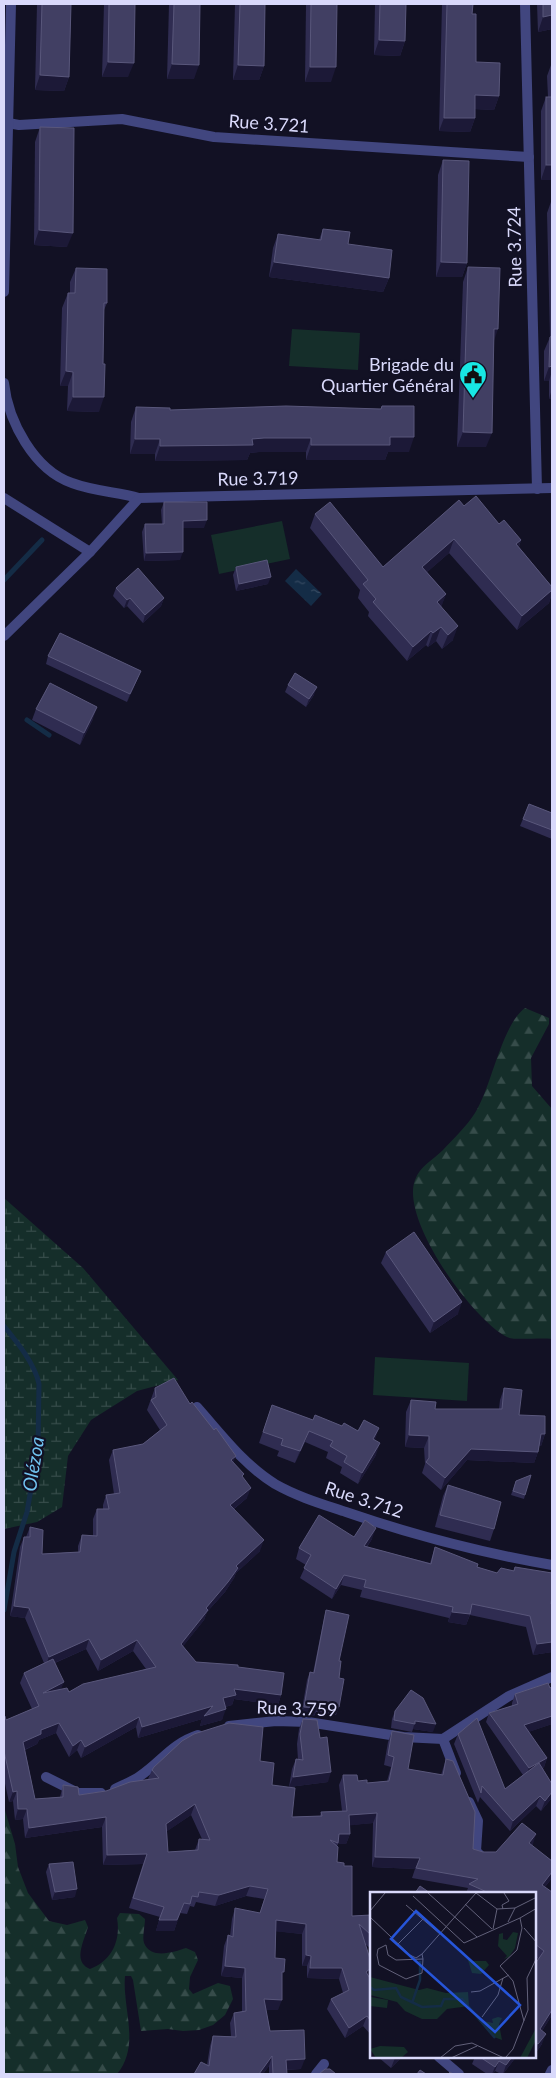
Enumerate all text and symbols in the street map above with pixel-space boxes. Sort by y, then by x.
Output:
street label: Rue 3.721 [228,109,310,137]
street label: Rue 3.724 [502,206,526,288]
place label: Brigade du Quartier Général [321,353,454,396]
public building icon: Brigade du Quartier Général [458,360,488,399]
street label: Rue 3.719 [217,466,299,490]
water label: Olézoa [17,1435,48,1493]
street label: Rue 3.712 [322,1476,406,1522]
street label: Rue 3.759 [256,1696,338,1720]
inset map [370,1892,536,2058]

